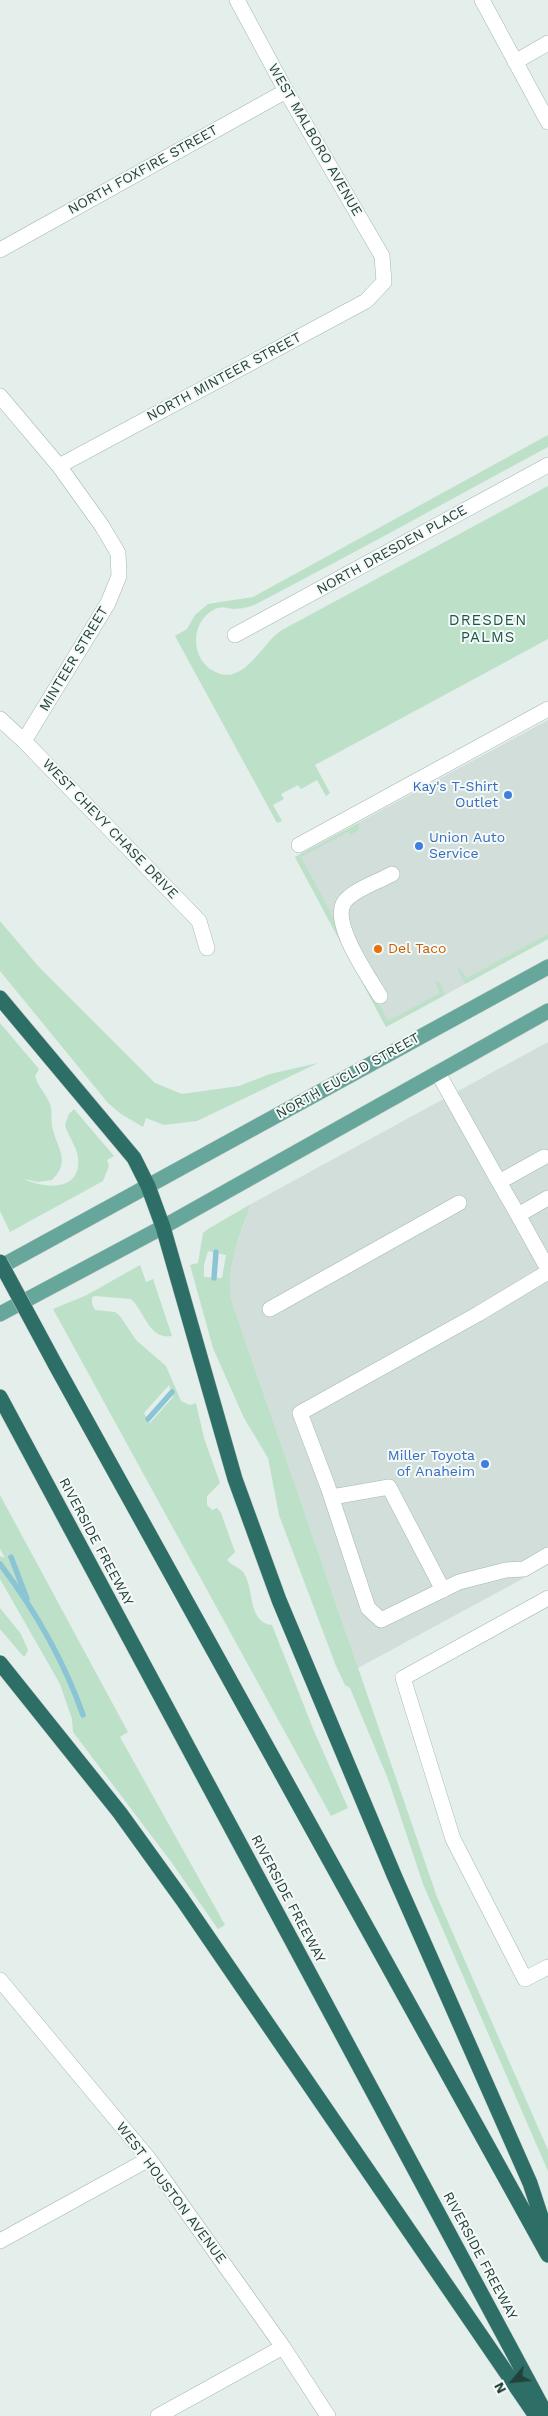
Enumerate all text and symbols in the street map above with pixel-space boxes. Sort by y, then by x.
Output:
street label: WEST MALBORO AVENUE [264,61,366,219]
street label: NORTH FOXFIRE STREET [65,122,221,218]
street label: NORTH MINTEER STREET [144,329,304,425]
street label: NORTH DRESDEN PLACE [314,502,470,598]
street label: MINTEER STREET [36,603,112,715]
district label: DRESDEN PALMS [448,612,528,647]
street label: WEST CHEVY CHASE DRIVE [39,756,181,902]
place label: Kay's T-Shirt Outlet [413,779,498,812]
marker: Kay's T-Shirt Outlet [502,789,514,801]
place label: Union Auto Service [429,830,505,862]
marker: Union Auto Service [413,840,425,852]
place label: Del Taco [388,941,446,957]
marker: Del Taco [372,943,384,955]
street label: NORTH EUCLID STREET [273,1029,423,1123]
place label: Miller Toyota of Anaheim [388,1448,475,1480]
marker: Miller Toyota of Anaheim [479,1458,491,1470]
street label: RIVERSIDE FREEWAY [55,1475,137,1609]
street label: RIVERSIDE FREEWAY [247,1832,329,1966]
street label: WEST HOUSTON AVENUE [112,2119,230,2267]
street label: RIVERSIDE FREEWAY [439,2189,521,2323]
north arrow [488,2356,538,2406]
text: N [490,2380,509,2396]

